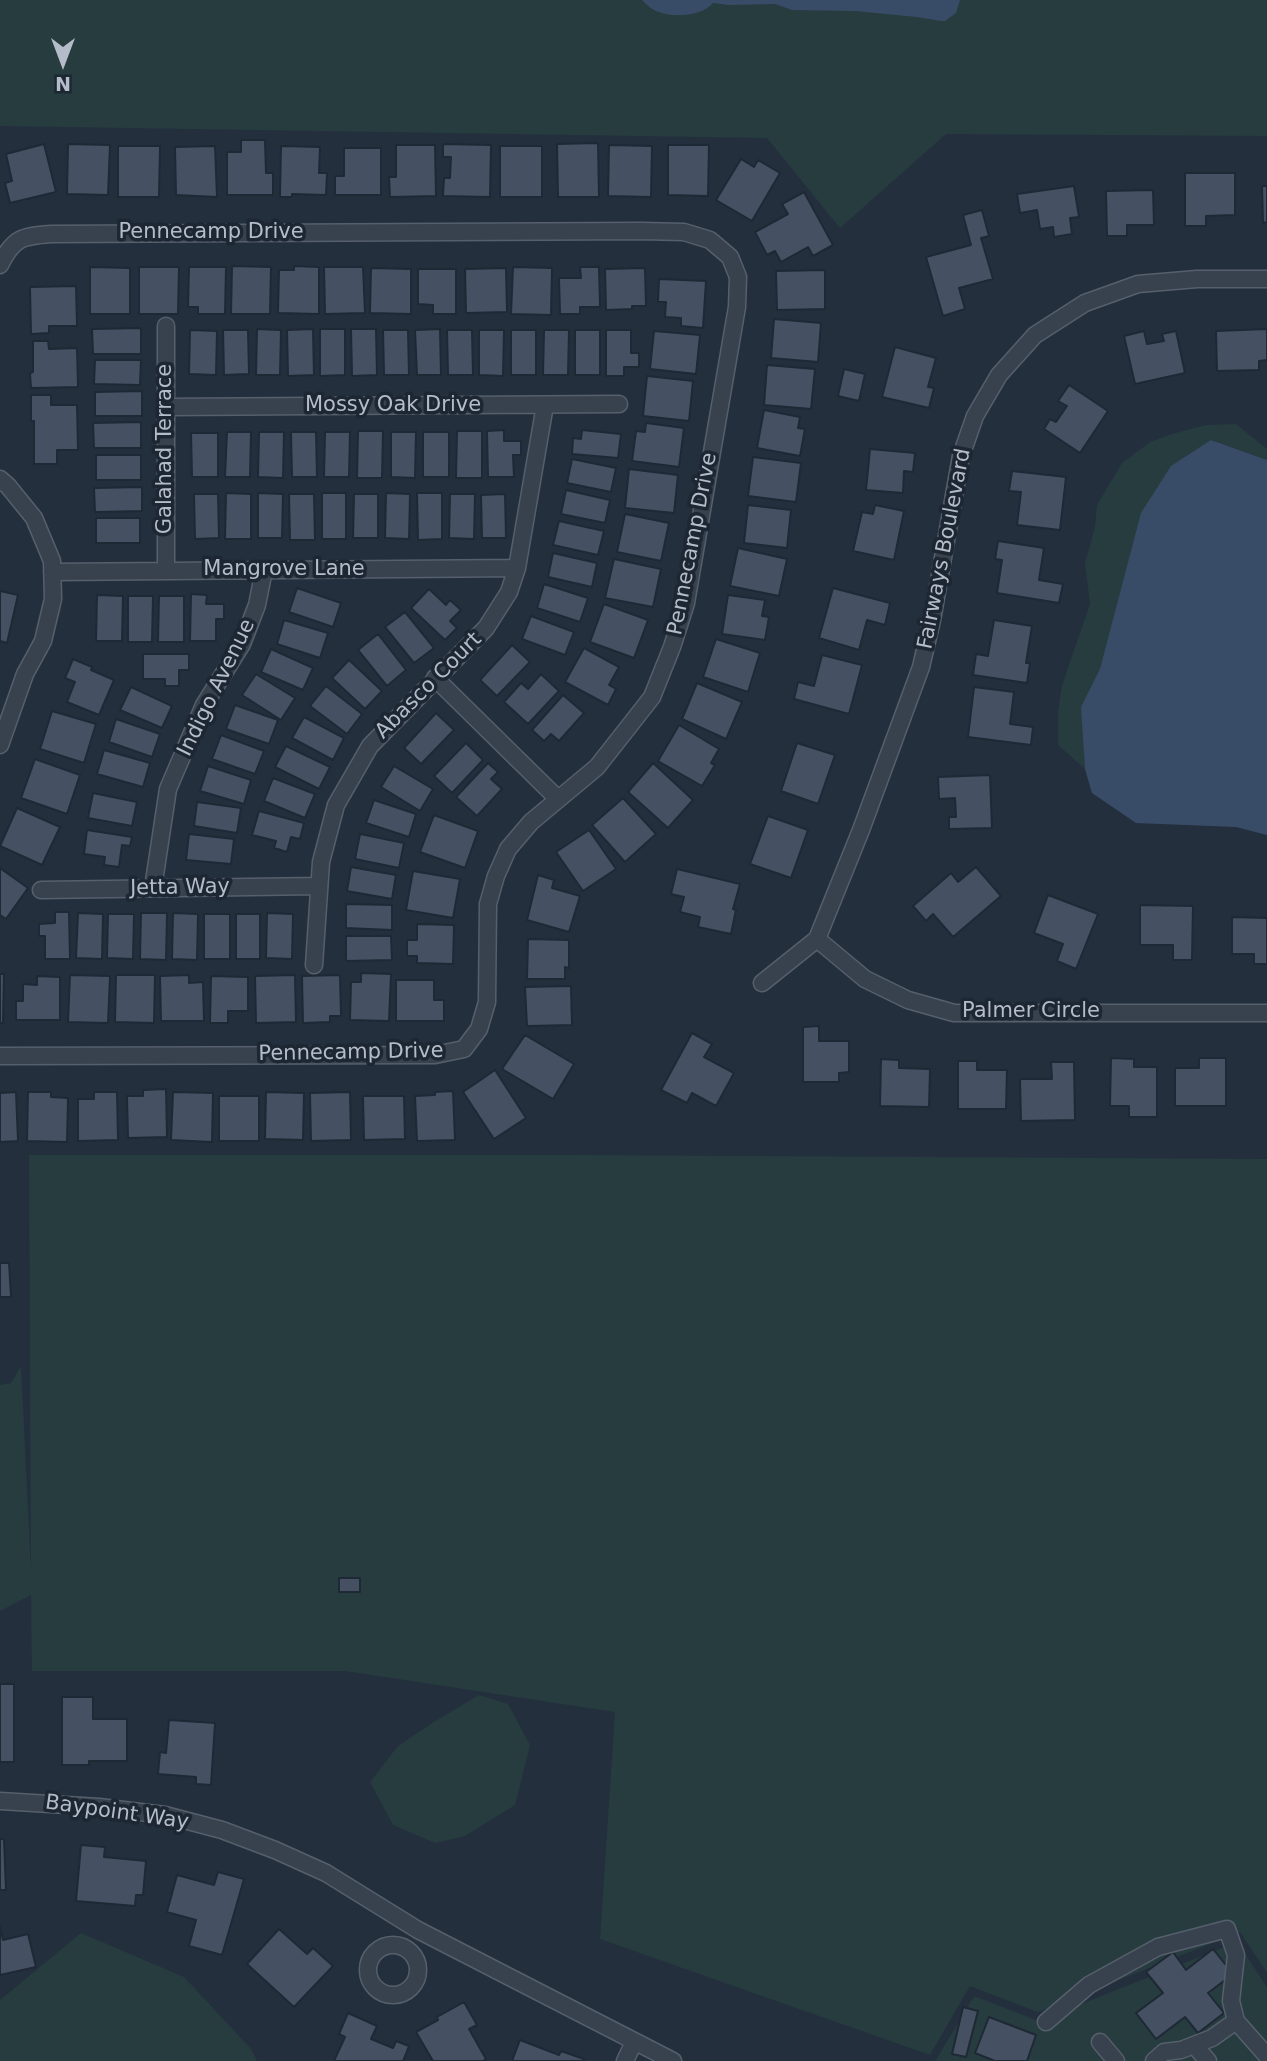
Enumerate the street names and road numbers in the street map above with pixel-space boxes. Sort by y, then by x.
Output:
street label: Pennecamp Drive [118,220,304,246]
street label: Galahad Terrace [153,364,179,534]
street label: Mossy Oak Drive [305,393,481,419]
street label: Fairways Boulevard [913,447,977,651]
street label: Pennecamp Drive [663,451,723,637]
street label: Mangrove Lane [203,557,365,583]
street label: Indigo Avenue [173,615,261,761]
street label: Abasco Court [370,627,488,745]
street label: Jetta Way [130,875,230,901]
street label: Palmer Circle [962,999,1100,1025]
street label: Pennecamp Drive [258,1039,444,1067]
street label: Baypoint Way [44,1790,190,1836]

